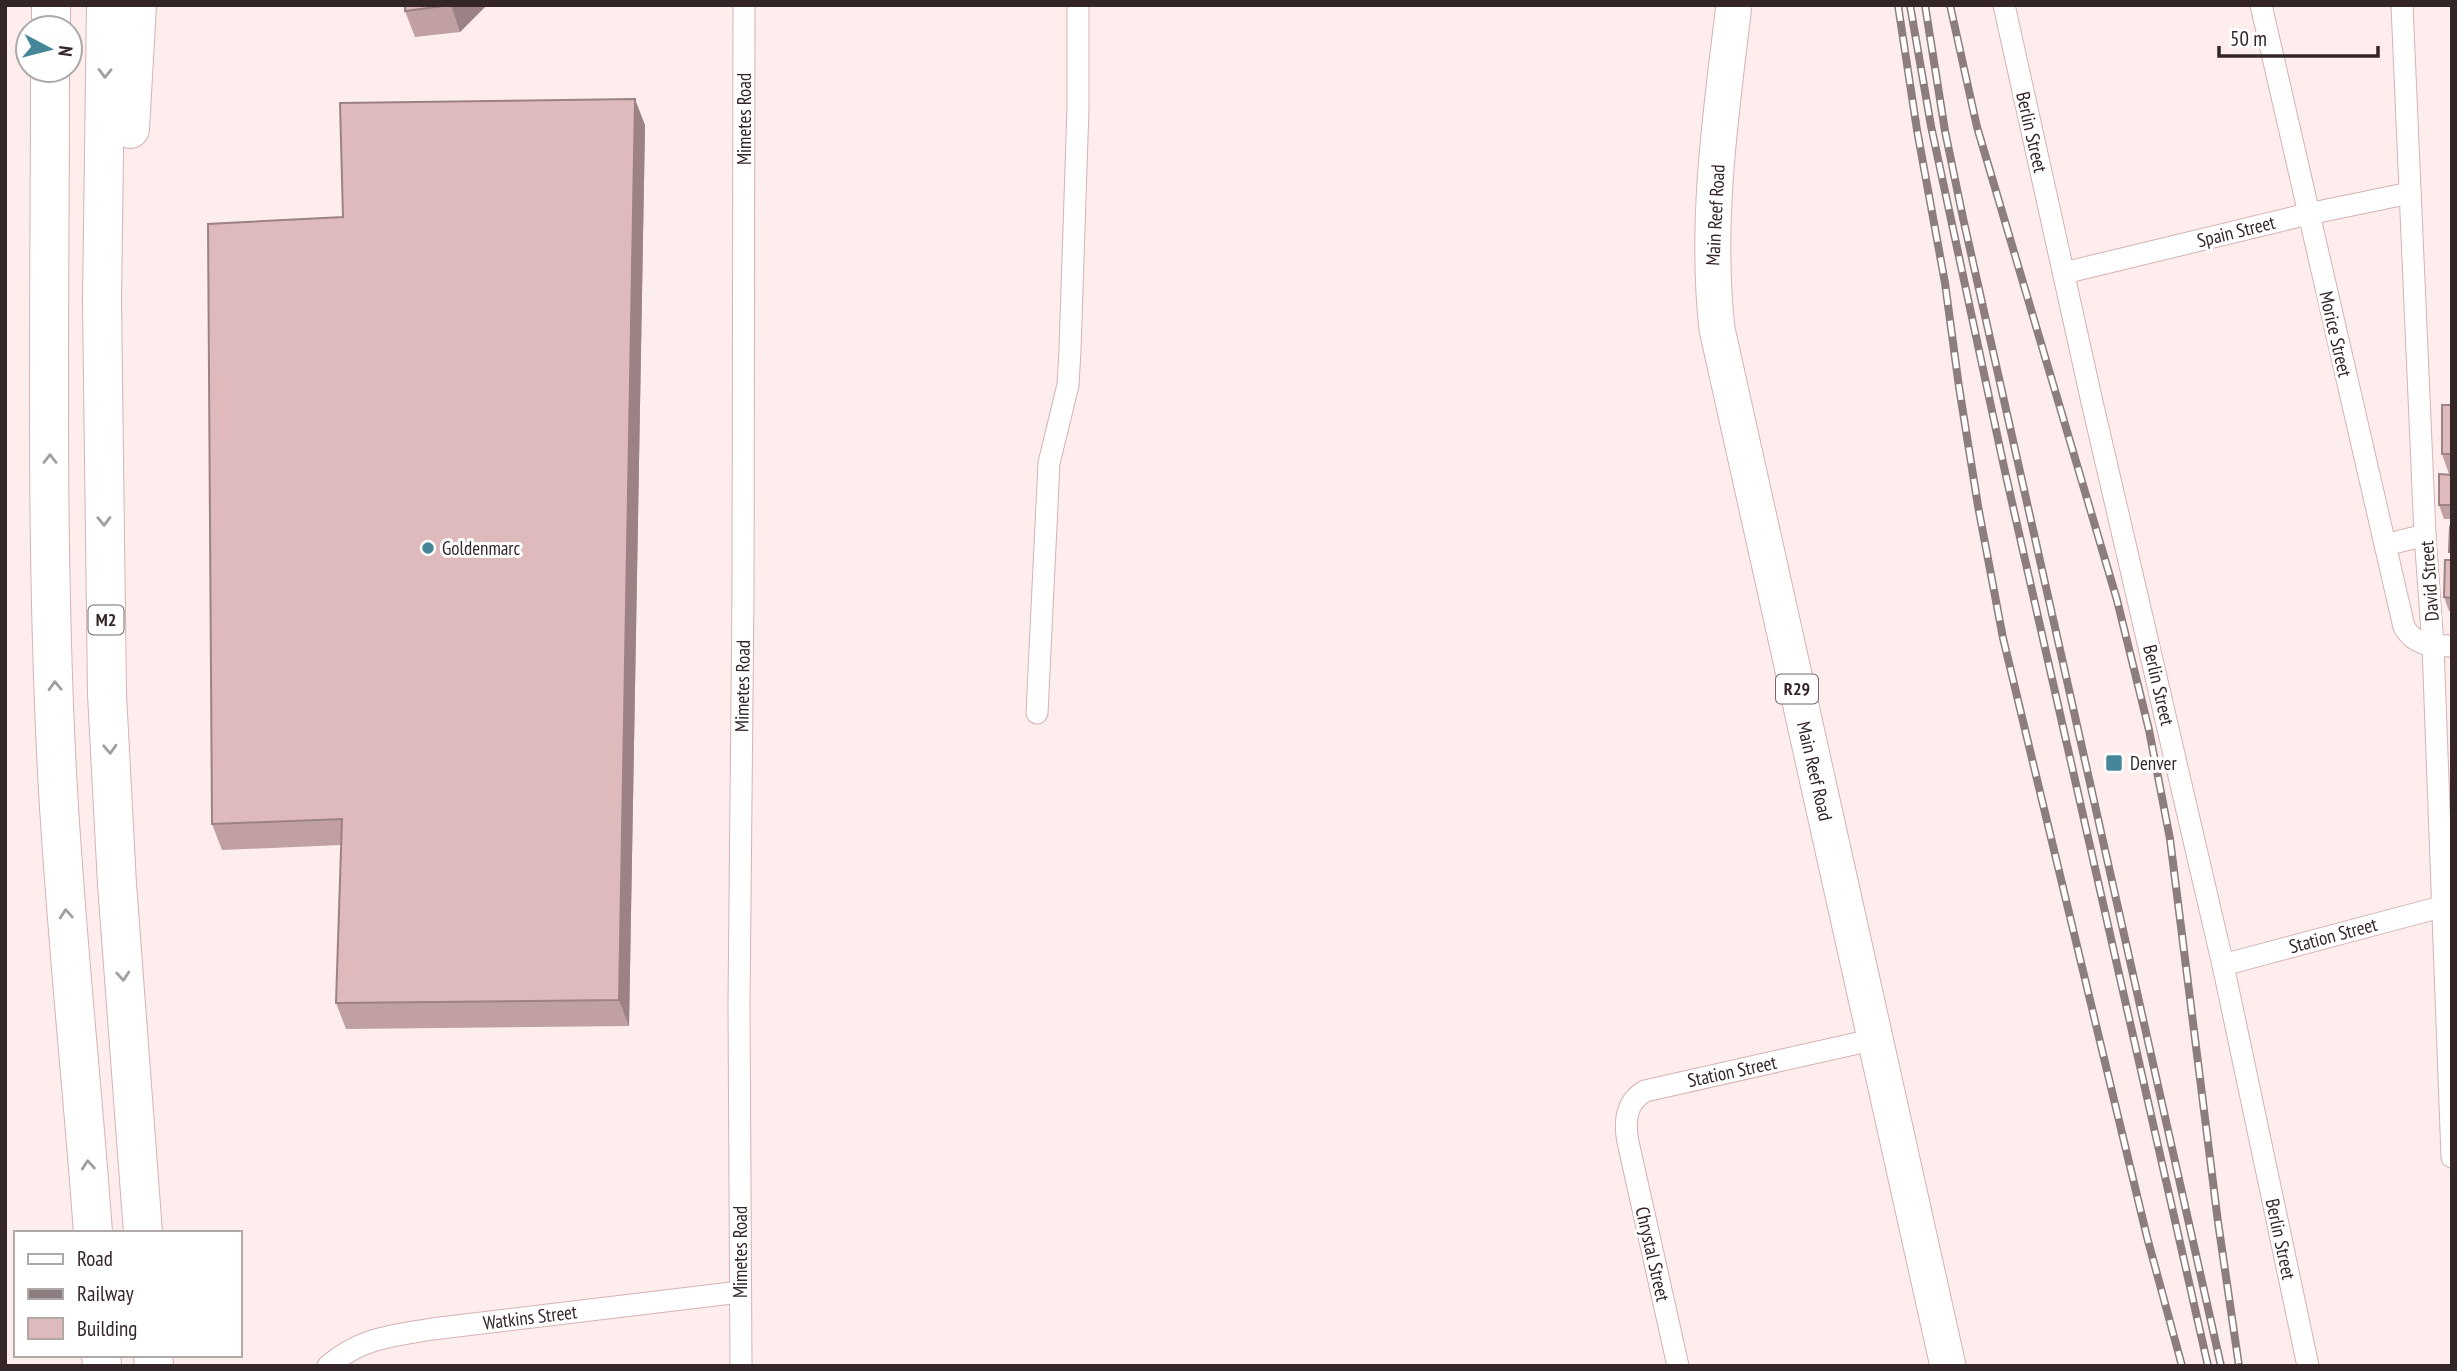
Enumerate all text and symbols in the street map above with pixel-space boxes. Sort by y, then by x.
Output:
north arrow [14,14,84,84]
scale bar [2219,14,2378,58]
text: 50 m [2230,25,2267,52]
text: N [53,45,78,58]
one-way arrow [98,68,113,79]
street label: Mimetes Road [732,73,756,165]
street label: Berlin Street [2011,89,2053,176]
street label: Main Reef Road [1700,164,1730,266]
street label: Spain Street [2194,210,2278,252]
street label: Morice Street [2314,289,2358,380]
one-way arrow [42,453,58,464]
one-way arrow [96,517,112,527]
place label: Goldenmarc [442,536,521,560]
street label: David Street [2414,539,2444,622]
marker: Goldenmarc [420,540,436,556]
road number: M2 [88,606,124,634]
street label: Mimetes Road [729,640,755,732]
street label: Berlin Street [2138,642,2180,729]
road number: R29 [1776,674,1818,704]
one-way arrow [47,681,62,692]
street label: Main Reef Road [1792,719,1838,823]
one-way arrow [102,744,117,755]
place label: Denver [2130,751,2177,775]
marker: Denver [2104,753,2124,773]
one-way arrow [59,908,74,919]
street label: Station Street [2286,912,2380,958]
one-way arrow [116,971,131,982]
street label: Station Street [1685,1050,1779,1092]
one-way arrow [81,1159,96,1170]
street label: Berlin Street [2261,1196,2301,1282]
street label: Chrystal Street [1630,1204,1676,1304]
street label: Mimetes Road [728,1206,752,1298]
legend [14,1231,242,1357]
text: Road [77,1245,113,1272]
text: Railway [77,1280,134,1307]
street label: Watkins Street [482,1299,579,1335]
text: Building [77,1315,137,1342]

